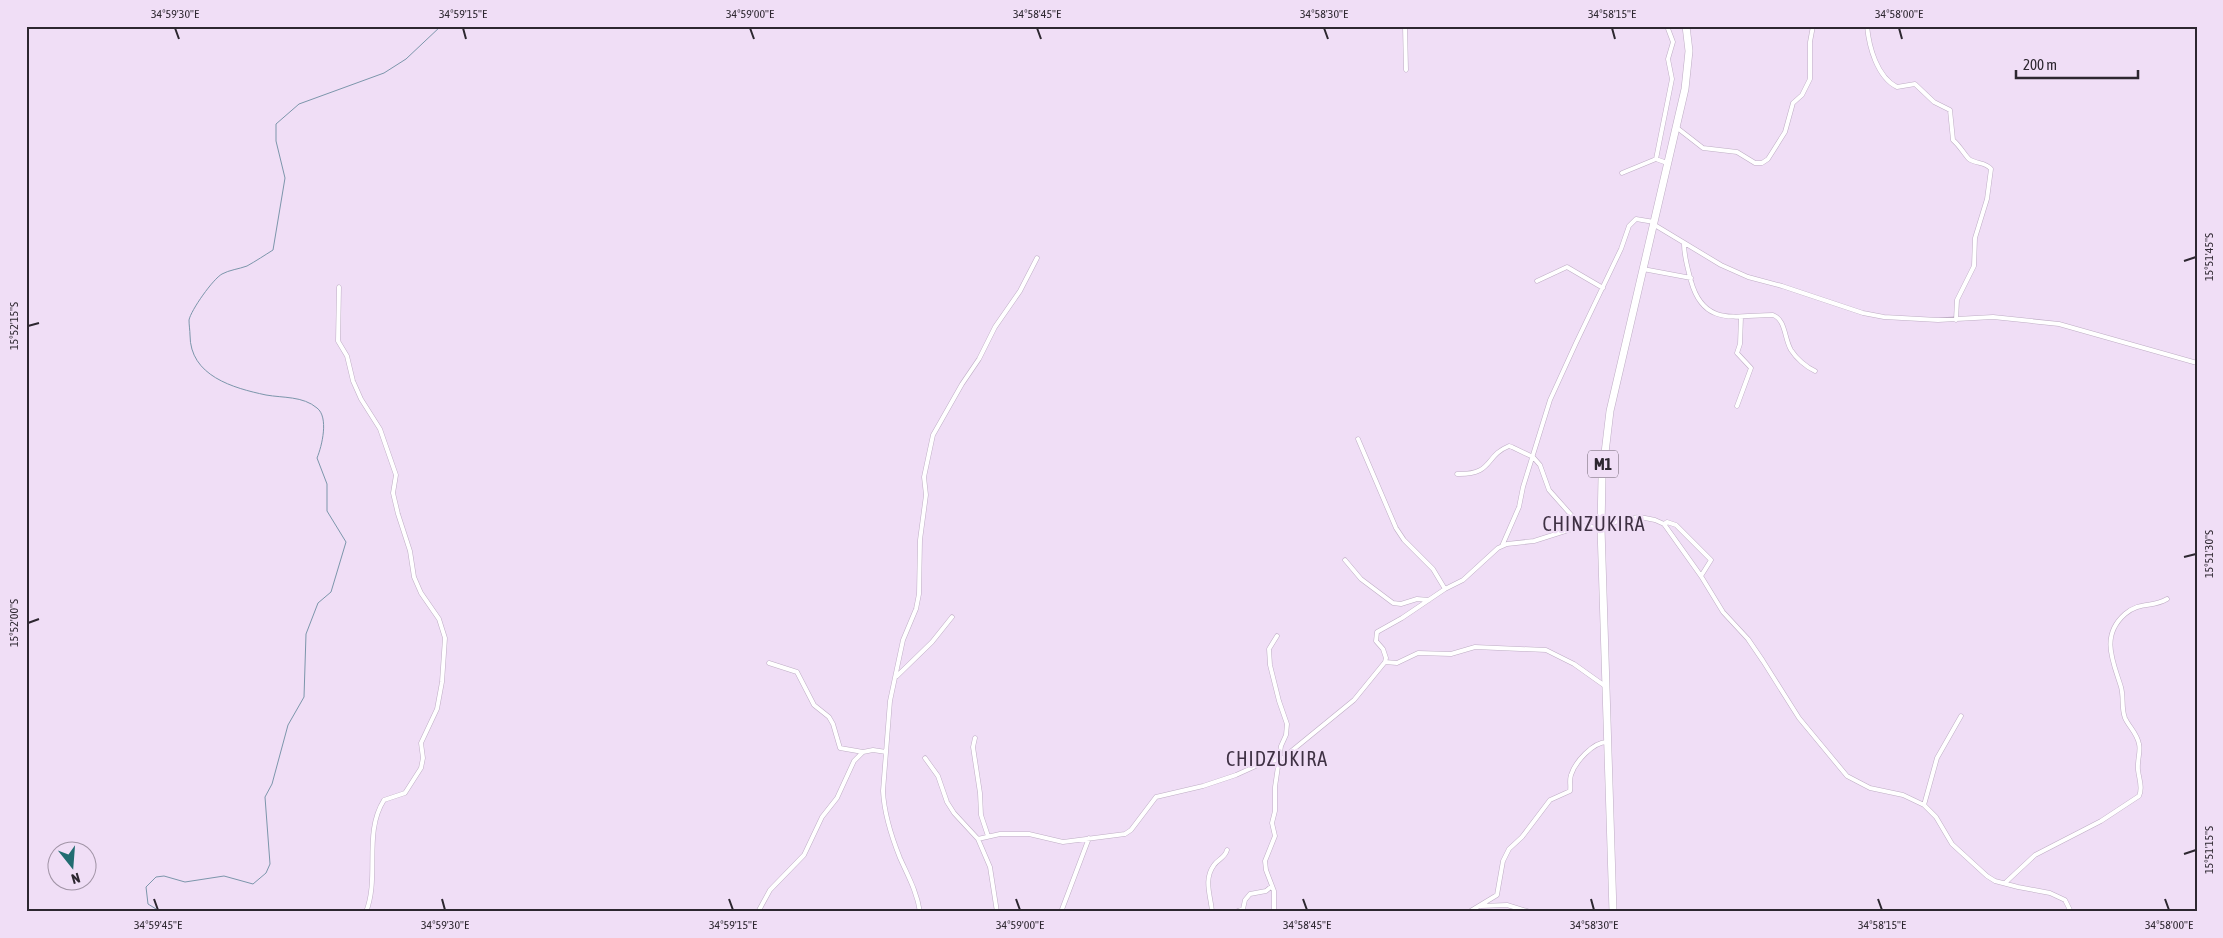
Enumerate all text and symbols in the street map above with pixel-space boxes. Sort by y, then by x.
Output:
text: 34°59'30"E [151,7,199,21]
text: 34°59'15"E [439,7,487,21]
text: 34°59'00"E [726,7,774,21]
text: 34°58'45"E [1013,7,1061,21]
text: 34°58'30"E [1300,7,1348,21]
text: 34°58'15"E [1588,7,1636,21]
text: 34°58'00"E [1875,7,1923,21]
scale bar [2016,48,2138,80]
text: 200 m [2023,56,2057,73]
text: 15°51'45"S [2202,233,2216,281]
text: 15°52'15"S [7,302,21,350]
road number: M1 [1588,450,1618,478]
district label: CHINZUKIRA [1542,512,1646,535]
text: 15°51'30"S [2202,530,2216,578]
text: 15°52'00"S [7,599,21,647]
district label: CHIDZUKIRA [1226,747,1328,770]
text: 15°51'15"S [2202,826,2216,874]
north arrow [48,840,98,890]
text: N [70,870,82,887]
text: 34°59'45"E [134,918,182,932]
text: 34°59'30"E [421,918,469,932]
text: 34°59'15"E [709,918,757,932]
text: 34°59'00"E [996,918,1044,932]
text: 34°58'45"E [1283,918,1331,932]
text: 34°58'30"E [1570,918,1618,932]
text: 34°58'15"E [1858,918,1906,932]
text: 34°58'00"E [2145,918,2193,932]

